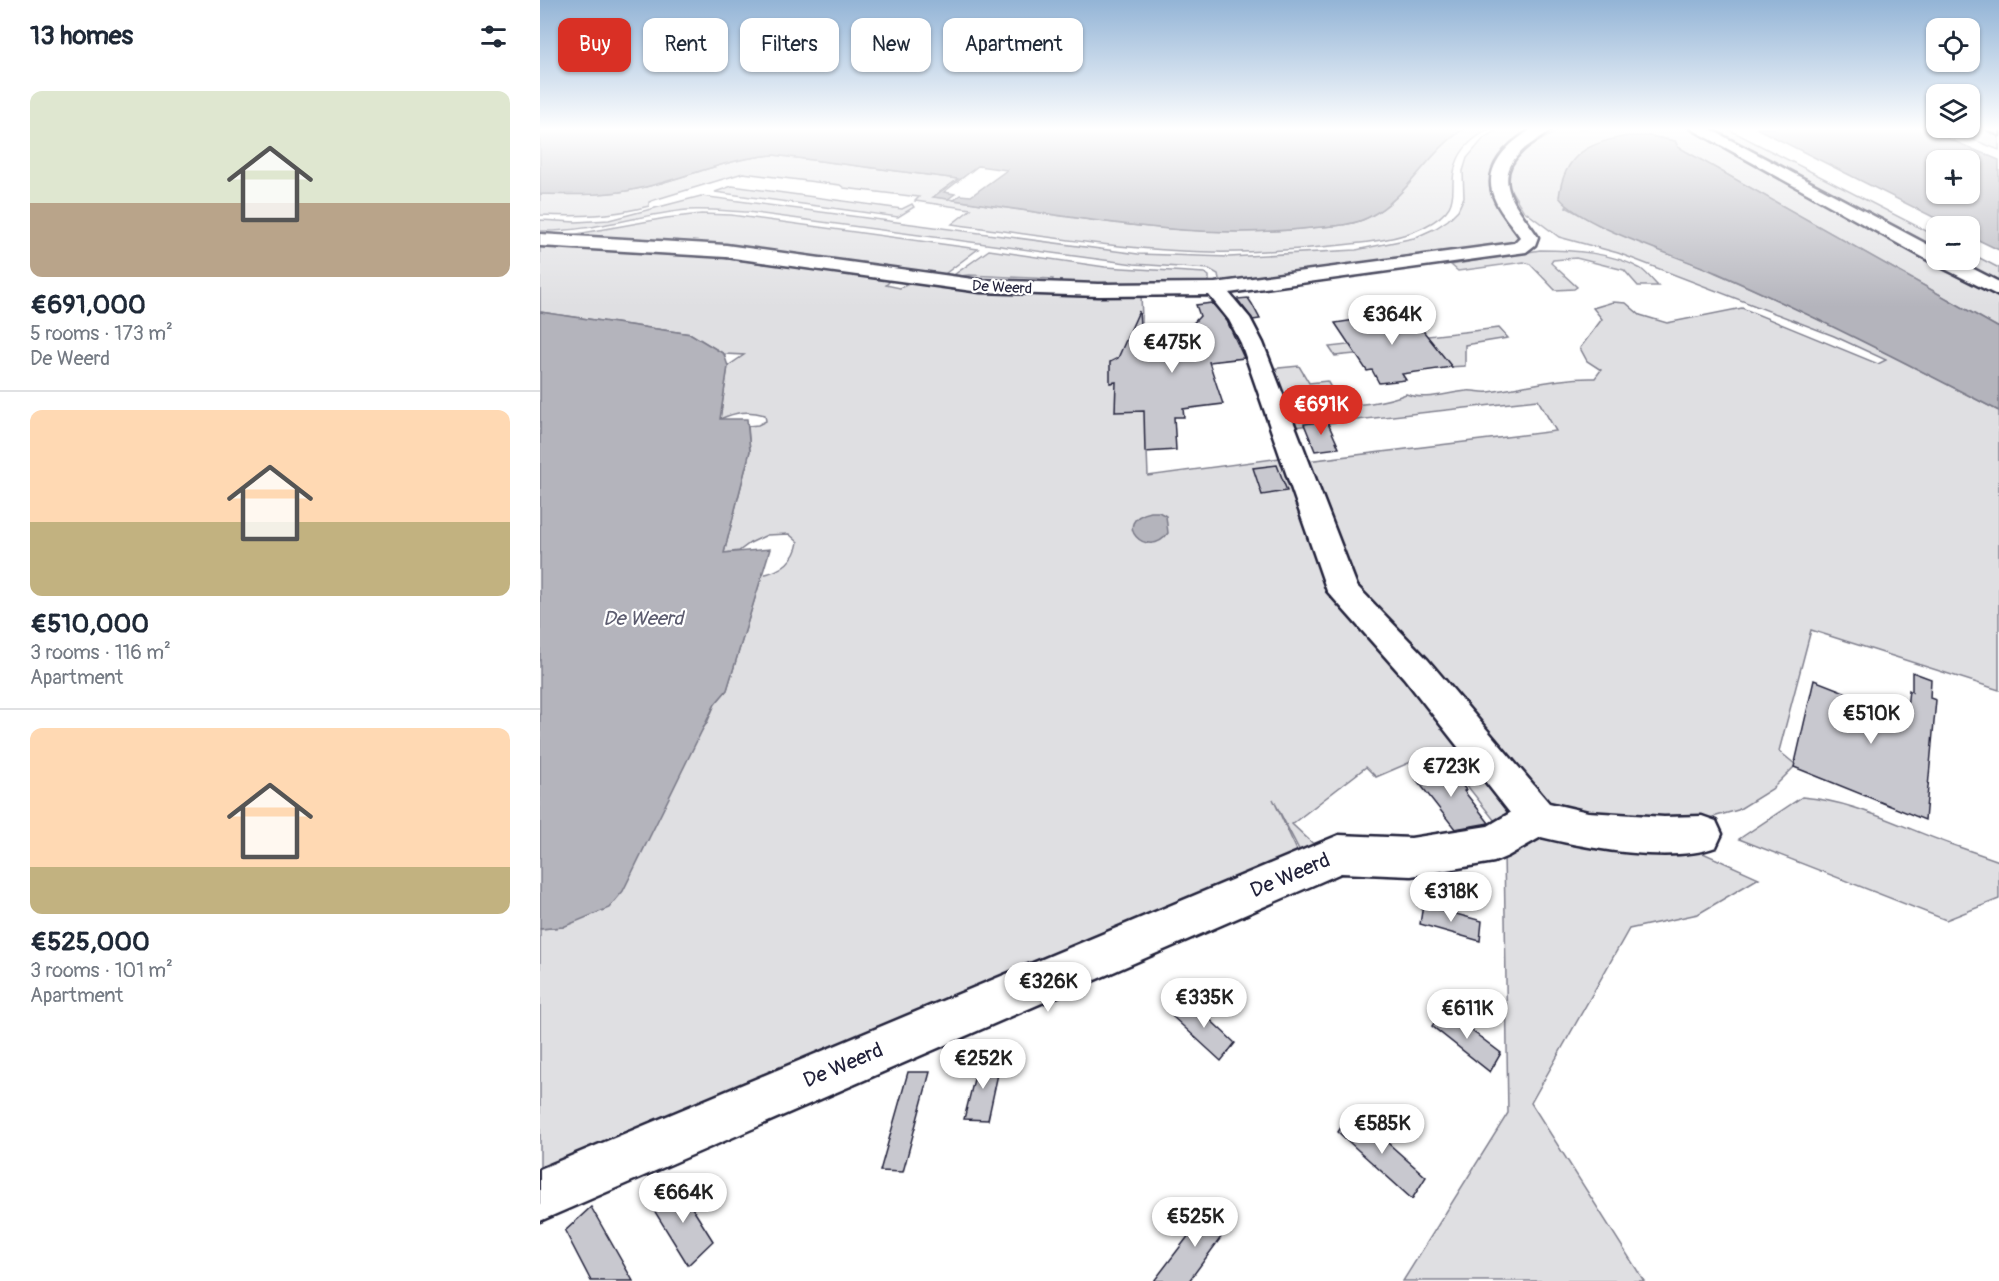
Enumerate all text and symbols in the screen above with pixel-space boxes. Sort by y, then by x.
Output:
chip: Buy [558,18,631,72]
chip: Rent [643,18,728,72]
chip: Filters [740,18,839,72]
chip: New [851,18,931,72]
chip: Apartment [943,18,1083,72]
map controls [1926,18,1980,270]
button: locate [1926,18,1980,72]
text: 13 homes [30,20,133,52]
icon: filters [477,20,510,53]
button: layers [1926,84,1980,138]
icon: home [216,130,324,238]
button: + [1926,150,1980,204]
button: − [1926,216,1980,270]
street label: De Weerd [971,276,1032,299]
text: €691,000 [30,289,146,321]
pin: €364K [1350,295,1434,346]
text: €364K [1362,302,1422,327]
text: 5 rooms · 173 m² [30,321,173,346]
pin: €475K [1130,323,1214,374]
text: €475K [1143,330,1201,355]
text: De Weerd [30,346,110,371]
pin: €691K [1279,385,1363,436]
text: €691K [1293,392,1349,417]
icon: home [216,449,324,557]
water label: De Weerd [603,606,685,631]
text: €510,000 [30,608,149,640]
text: 3 rooms · 116 m² [30,640,171,665]
text: Apartment [30,665,123,690]
pin: €510K [1829,694,1913,745]
text: €510K [1842,701,1900,726]
pin: €723K [1409,747,1493,798]
text: €723K [1422,754,1480,779]
icon: home [216,767,324,875]
street label: De Weerd [1246,847,1334,904]
pin: €318K [1409,872,1493,923]
text: €318K [1424,879,1478,904]
text: €525,000 [30,926,150,958]
text: 3 rooms · 101 m² [30,958,173,983]
pin: €326K [1006,962,1090,1013]
text: €326K [1018,969,1078,994]
pin: €335K [1162,978,1246,1029]
text: Apartment [30,983,123,1008]
text: €335K [1175,985,1233,1010]
pin: €611K [1425,989,1509,1040]
text: €611K [1441,996,1493,1021]
street label: De Weerd [799,1037,887,1094]
pin: €252K [941,1039,1025,1090]
text: €252K [954,1046,1012,1071]
pin: €585K [1340,1104,1424,1155]
text: €585K [1353,1111,1411,1136]
pin: €664K [641,1173,725,1224]
text: €664K [653,1180,713,1205]
pin: €525K [1153,1197,1237,1248]
text: €525K [1166,1204,1224,1229]

